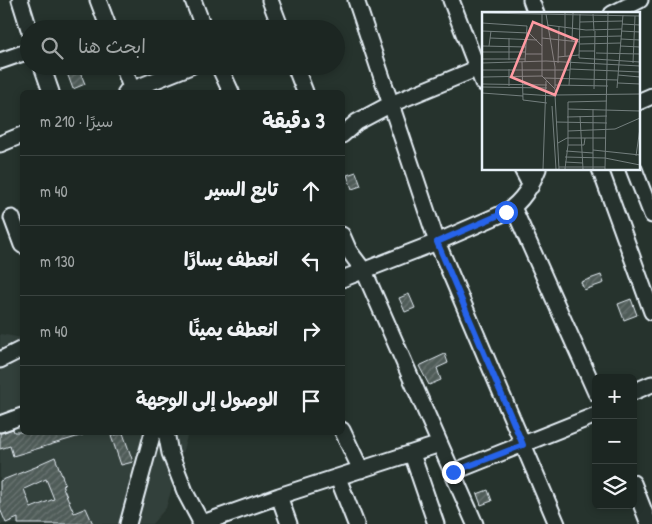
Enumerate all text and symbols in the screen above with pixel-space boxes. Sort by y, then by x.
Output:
inset map [482,12,640,170]
search box [20,20,345,75]
text: ابحث هنا [78,33,146,59]
icon: search [38,34,66,62]
text: 3 دقيقة [262,106,325,135]
text: سيرًا · 210 m [40,110,113,132]
text: تابع السير [206,176,278,202]
icon: ahead [297,177,325,205]
text: 40 m [40,180,68,202]
route start [495,201,518,224]
text: انعطف يسارًا [184,246,278,272]
icon: left [297,247,325,275]
text: 130 m [40,250,75,272]
text: انعطف يمينًا [189,316,278,342]
icon: right [297,317,325,345]
text: 40 m [40,320,68,342]
map controls [592,374,637,509]
button: + [592,374,637,419]
text: الوصول إلى الوجهة [136,386,278,412]
icon: arrive [297,387,325,415]
button: − [592,419,637,464]
route end [442,461,465,484]
button: layers [592,464,637,509]

